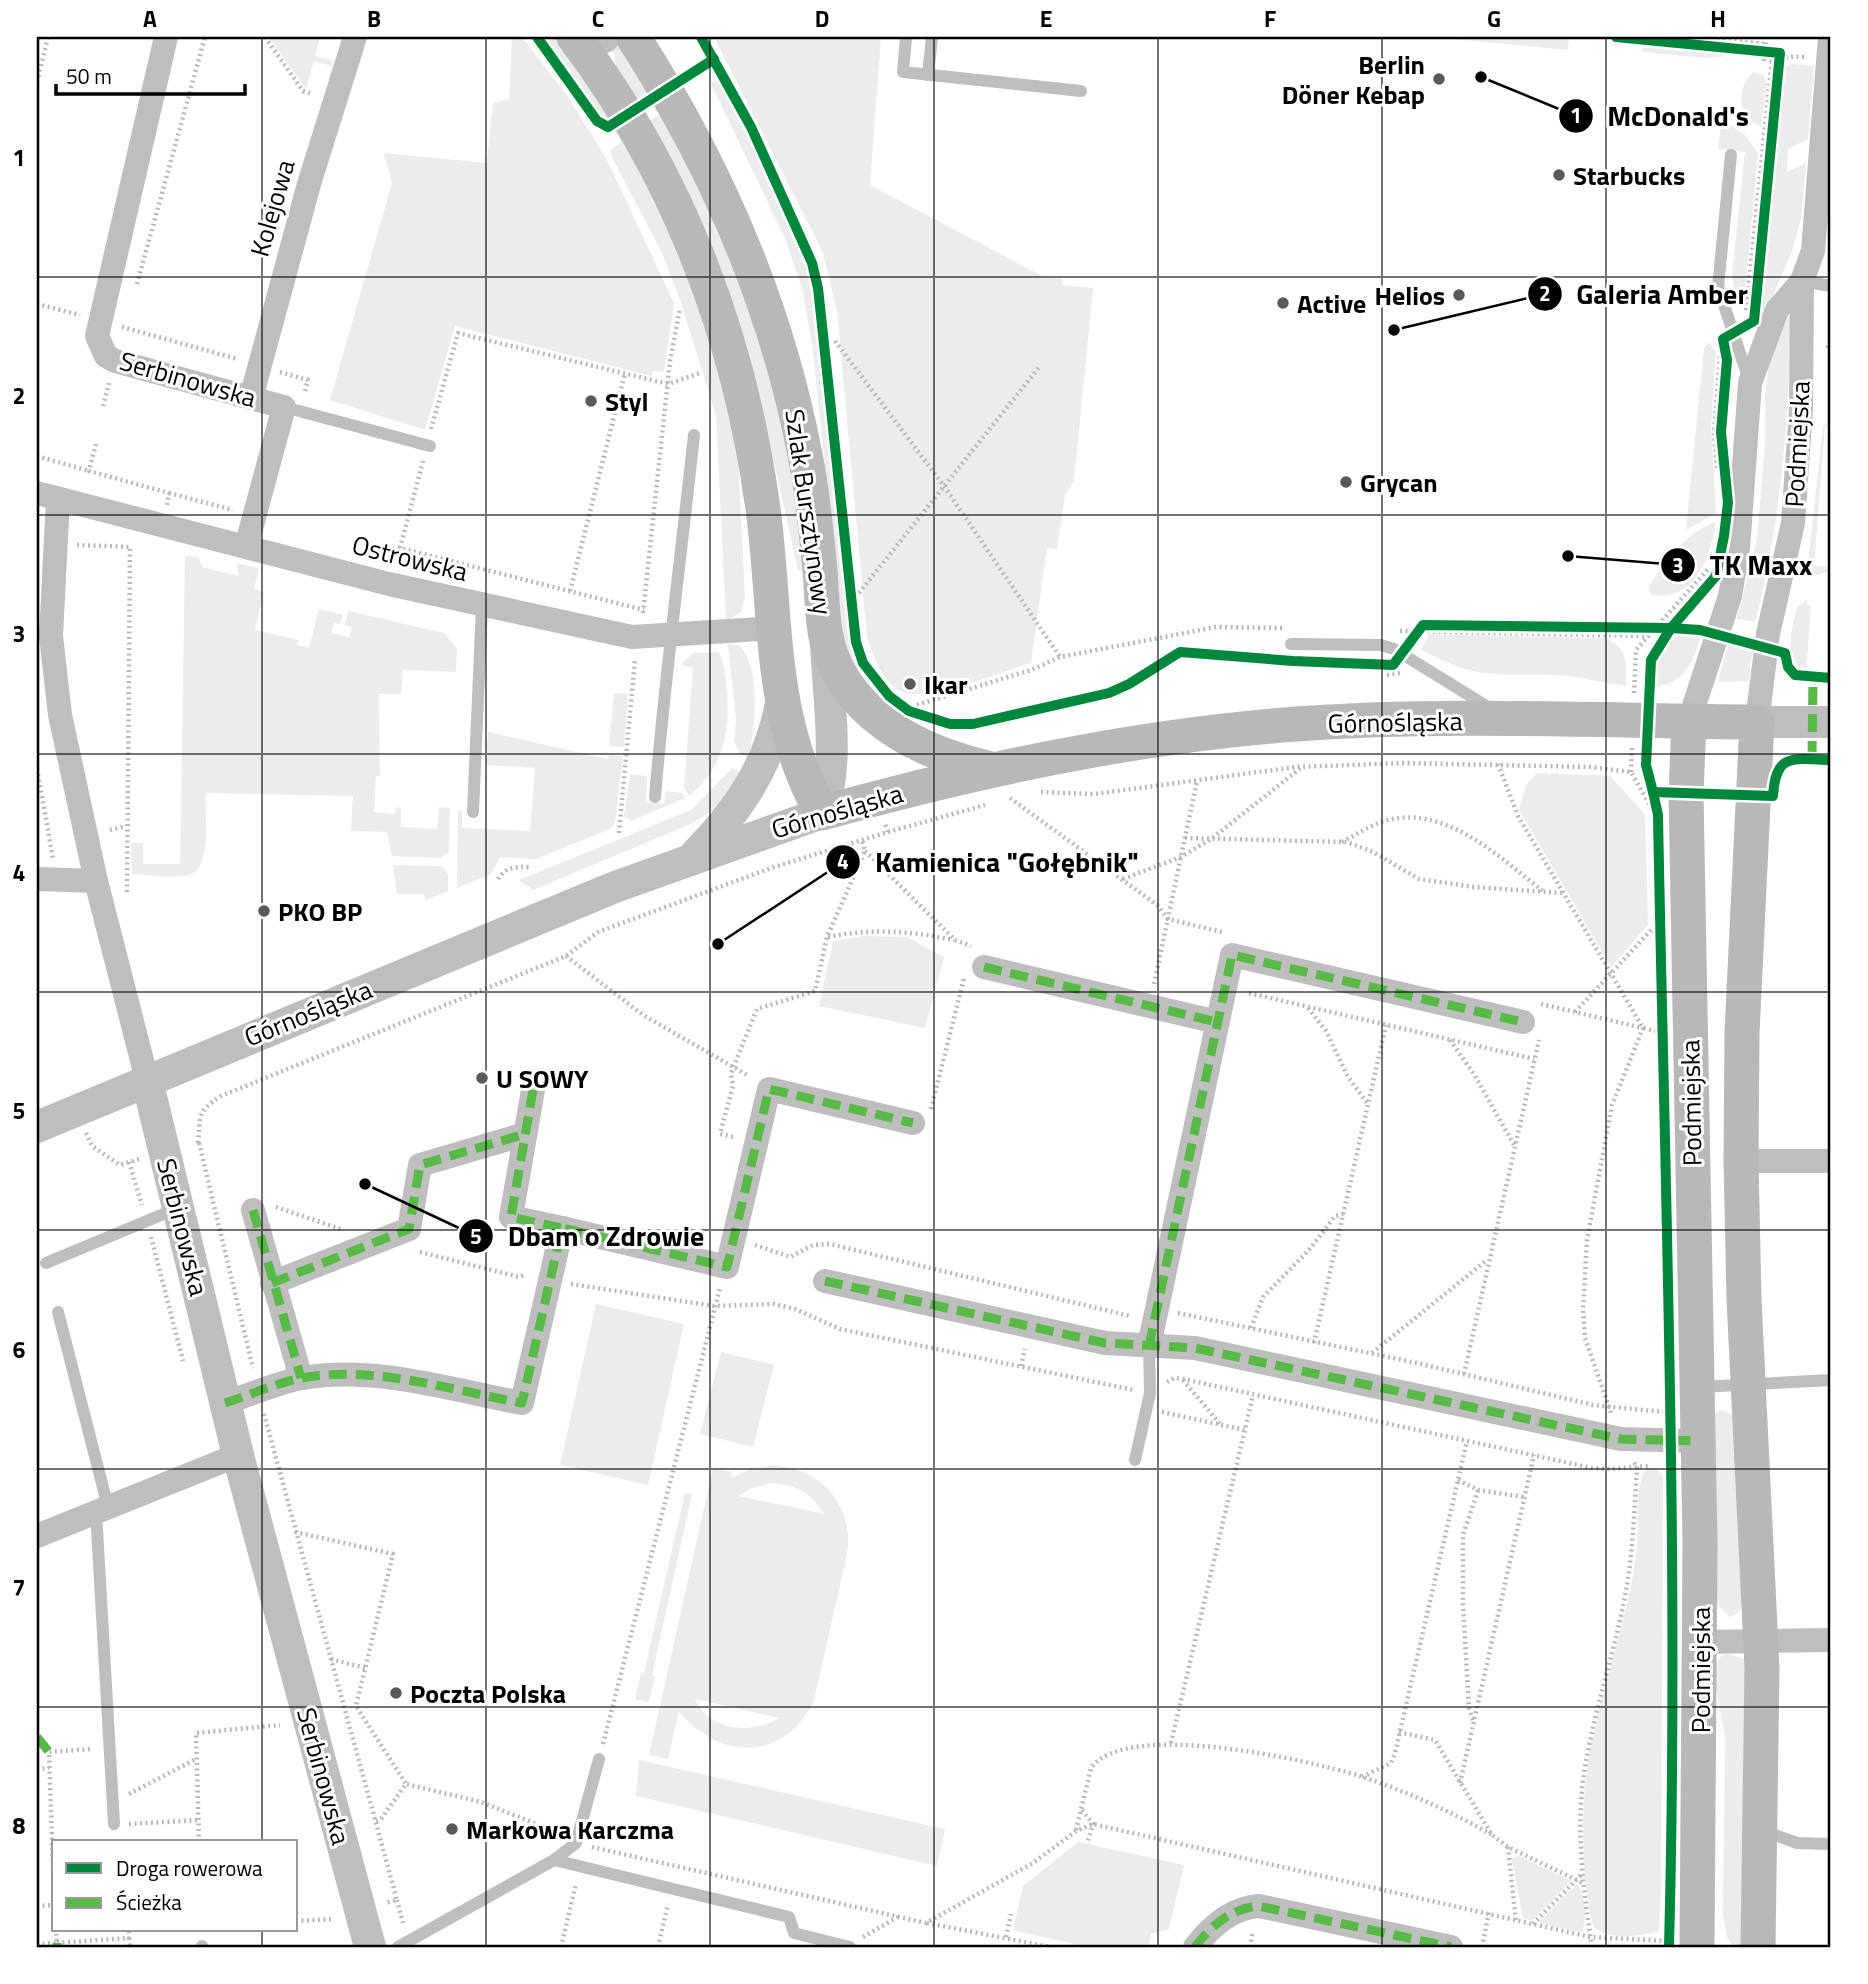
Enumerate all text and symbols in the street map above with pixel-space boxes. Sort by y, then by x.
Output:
text: A [143,1,157,36]
text: B [367,1,381,36]
text: C [592,1,604,36]
text: D [815,1,829,36]
text: E [1040,1,1052,36]
text: F [1264,1,1276,36]
text: G [1487,1,1501,36]
text: H [1710,1,1726,36]
place label: Berlin Döner Kebap [1282,45,1425,114]
scale bar [56,52,245,96]
text: 50 m [66,60,112,92]
marker: Berlin Döner Kebap [1431,71,1447,87]
callout: McDonald's [1559,92,1763,141]
text: McDonald's [1607,94,1749,137]
text: 1 [1570,99,1582,131]
text: 1 [13,140,25,175]
street label: Kolejowa [240,155,304,261]
place label: Starbucks [1573,156,1685,195]
marker: Starbucks [1551,167,1567,183]
callout: Galeria Amber [1528,269,1762,318]
text: Galeria Amber [1576,272,1748,315]
place label: Helios [1374,276,1445,315]
text: 2 [1539,277,1551,309]
place label: Active [1297,284,1366,323]
marker: Helios [1451,287,1467,303]
marker: Active [1275,295,1291,311]
street label: Serbinowska [115,341,261,417]
text: 2 [13,378,25,413]
street label: Podmiejska [1774,380,1820,508]
place label: Styl [605,382,649,421]
marker: Styl [583,393,599,409]
street label: Szlak Bursztynowy [775,407,843,617]
place label: Grycan [1360,463,1438,502]
marker: Grycan [1338,474,1354,490]
street label: Ostrowska [348,525,472,591]
callout: TK Maxx [1661,541,1826,590]
text: TK Maxx [1710,543,1812,586]
text: 3 [1672,549,1684,581]
text: 3 [13,616,25,651]
place label: Ikar [924,665,968,704]
marker: Ikar [902,676,918,692]
street label: Górnośląska [1327,701,1463,743]
street label: Górnośląska [767,774,907,848]
callout: Kamienica "Gołębnik" [826,837,1152,886]
text: Kamienica "Gołębnik" [875,840,1139,883]
text: 4 [837,845,849,877]
text: 4 [13,855,25,890]
place label: PKO BP [278,892,362,931]
marker: PKO BP [256,903,272,919]
street label: Górnośląska [238,970,378,1056]
street label: Podmiejska [1670,1039,1712,1167]
place label: U SOWY [496,1059,589,1098]
marker: U SOWY [474,1070,490,1086]
text: 5 [13,1093,25,1128]
street label: Serbinowska [147,1154,219,1300]
callout: Dbam o Zdrowie [458,1212,718,1261]
text: Dbam o Zdrowie [508,1214,704,1257]
text: 5 [470,1220,482,1252]
text: 6 [13,1332,26,1367]
text: 7 [13,1570,25,1605]
street label: Podmiejska [1681,1607,1720,1733]
place label: Poczta Polska [410,1674,566,1713]
marker: Poczta Polska [388,1685,404,1701]
street label: Serbinowska [287,1703,361,1849]
text: 8 [13,1808,26,1843]
place label: Markowa Karczma [466,1810,674,1849]
marker: Markowa Karczma [444,1821,460,1837]
legend [52,1840,298,1932]
text: Droga rowerowa [116,1852,263,1884]
text: Ścieżka [116,1886,182,1918]

